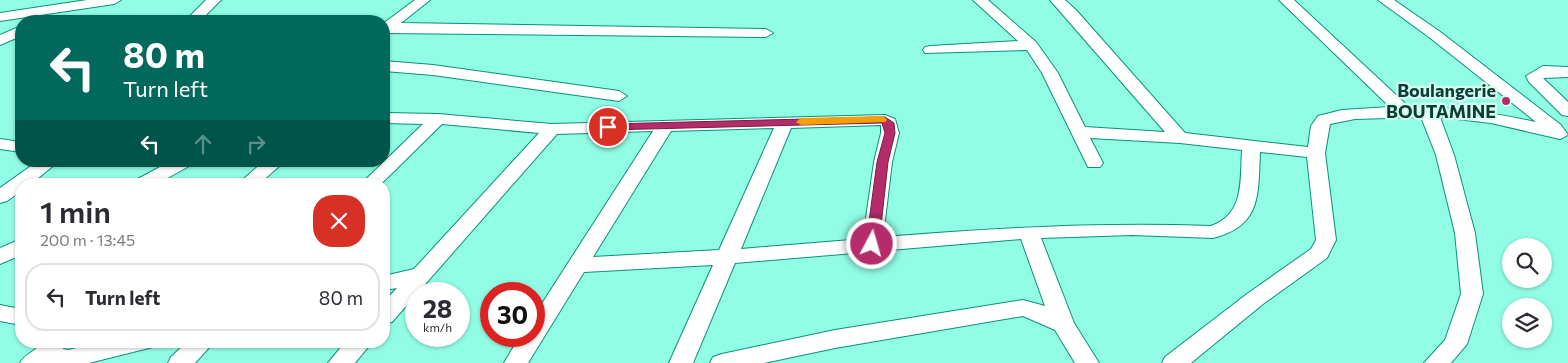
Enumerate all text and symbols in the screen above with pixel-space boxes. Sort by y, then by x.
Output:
text: 80 m [123,32,205,75]
icon: left [40,35,105,100]
text: Turn left [123,75,208,102]
place label: Boulangerie BOUTAMINE [1386,79,1496,122]
marker: Boulangerie BOUTAMINE [1500,95,1512,107]
pin [587,106,629,148]
icon: arrive [594,113,622,141]
icon: left [136,130,164,158]
icon: ahead [189,130,217,158]
icon: right [242,130,270,158]
text: 1 min [40,192,111,229]
button: close [313,195,365,247]
position arrow [845,217,897,269]
text: 200 m · 13:45 [40,230,135,249]
map controls [1502,238,1552,348]
button: search [1502,238,1552,288]
speed limit sign: 30 [480,282,545,347]
icon: left [42,283,70,311]
text: Turn left [85,286,160,309]
text: 80 m [319,286,363,309]
text: 28 [423,293,452,323]
button: layers [1502,298,1552,348]
text: km/h [423,320,452,334]

